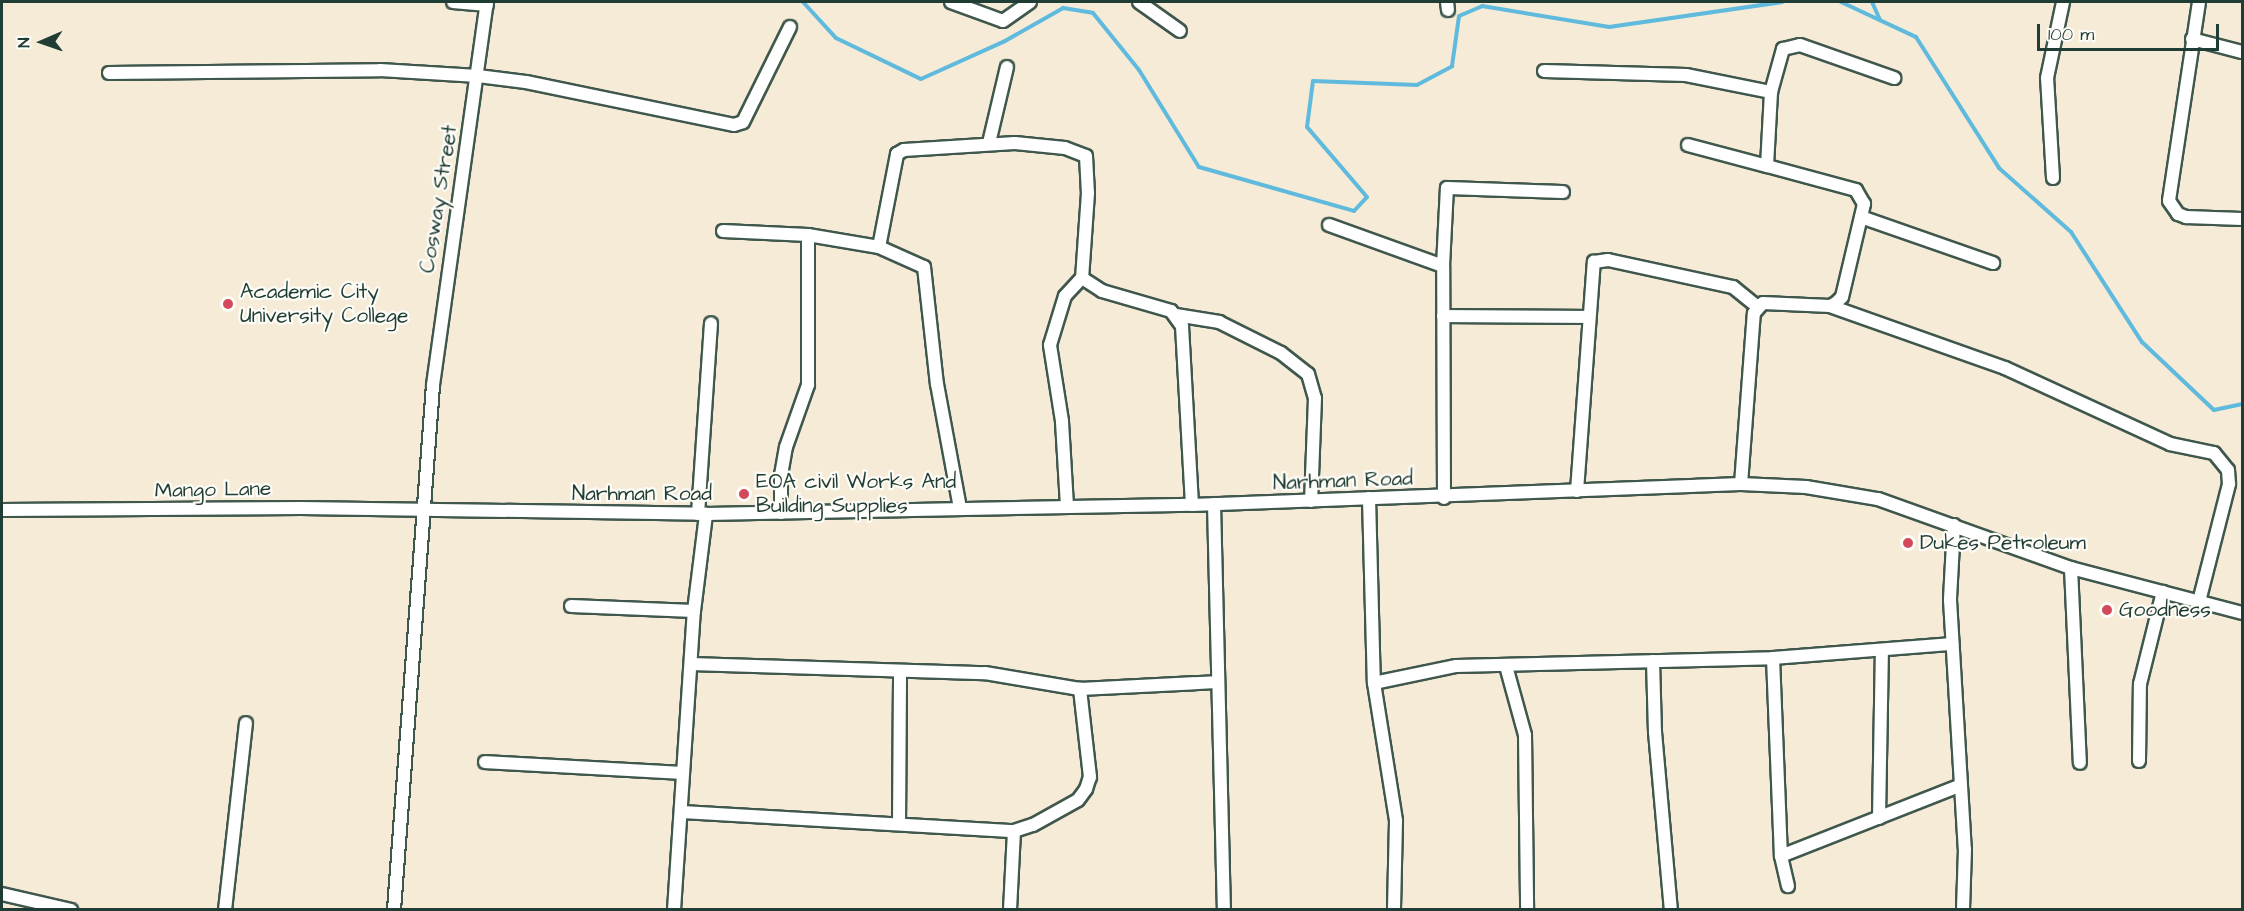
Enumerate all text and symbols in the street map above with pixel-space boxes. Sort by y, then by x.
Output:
north arrow [12,12,72,72]
scale bar [2040,12,2222,50]
text: 100 m [2048,22,2094,47]
text: N [13,37,35,48]
street label: Cosway Street [415,123,463,275]
place label: Academic City University College [240,279,408,329]
marker: Academic City University College [221,297,235,311]
street label: Narhman Road [1273,466,1413,496]
place label: EOA civil Works And Building Supplies [756,469,956,519]
street label: Mango Lane [154,476,272,504]
street label: Narhman Road [572,481,712,507]
marker: EOA civil Works And Building Supplies [737,487,751,501]
place label: Dukes Petroleum [1920,530,2086,556]
marker: Dukes Petroleum [1901,536,1915,550]
place label: Goodness [2119,597,2211,623]
marker: Goodness [2100,603,2114,617]

